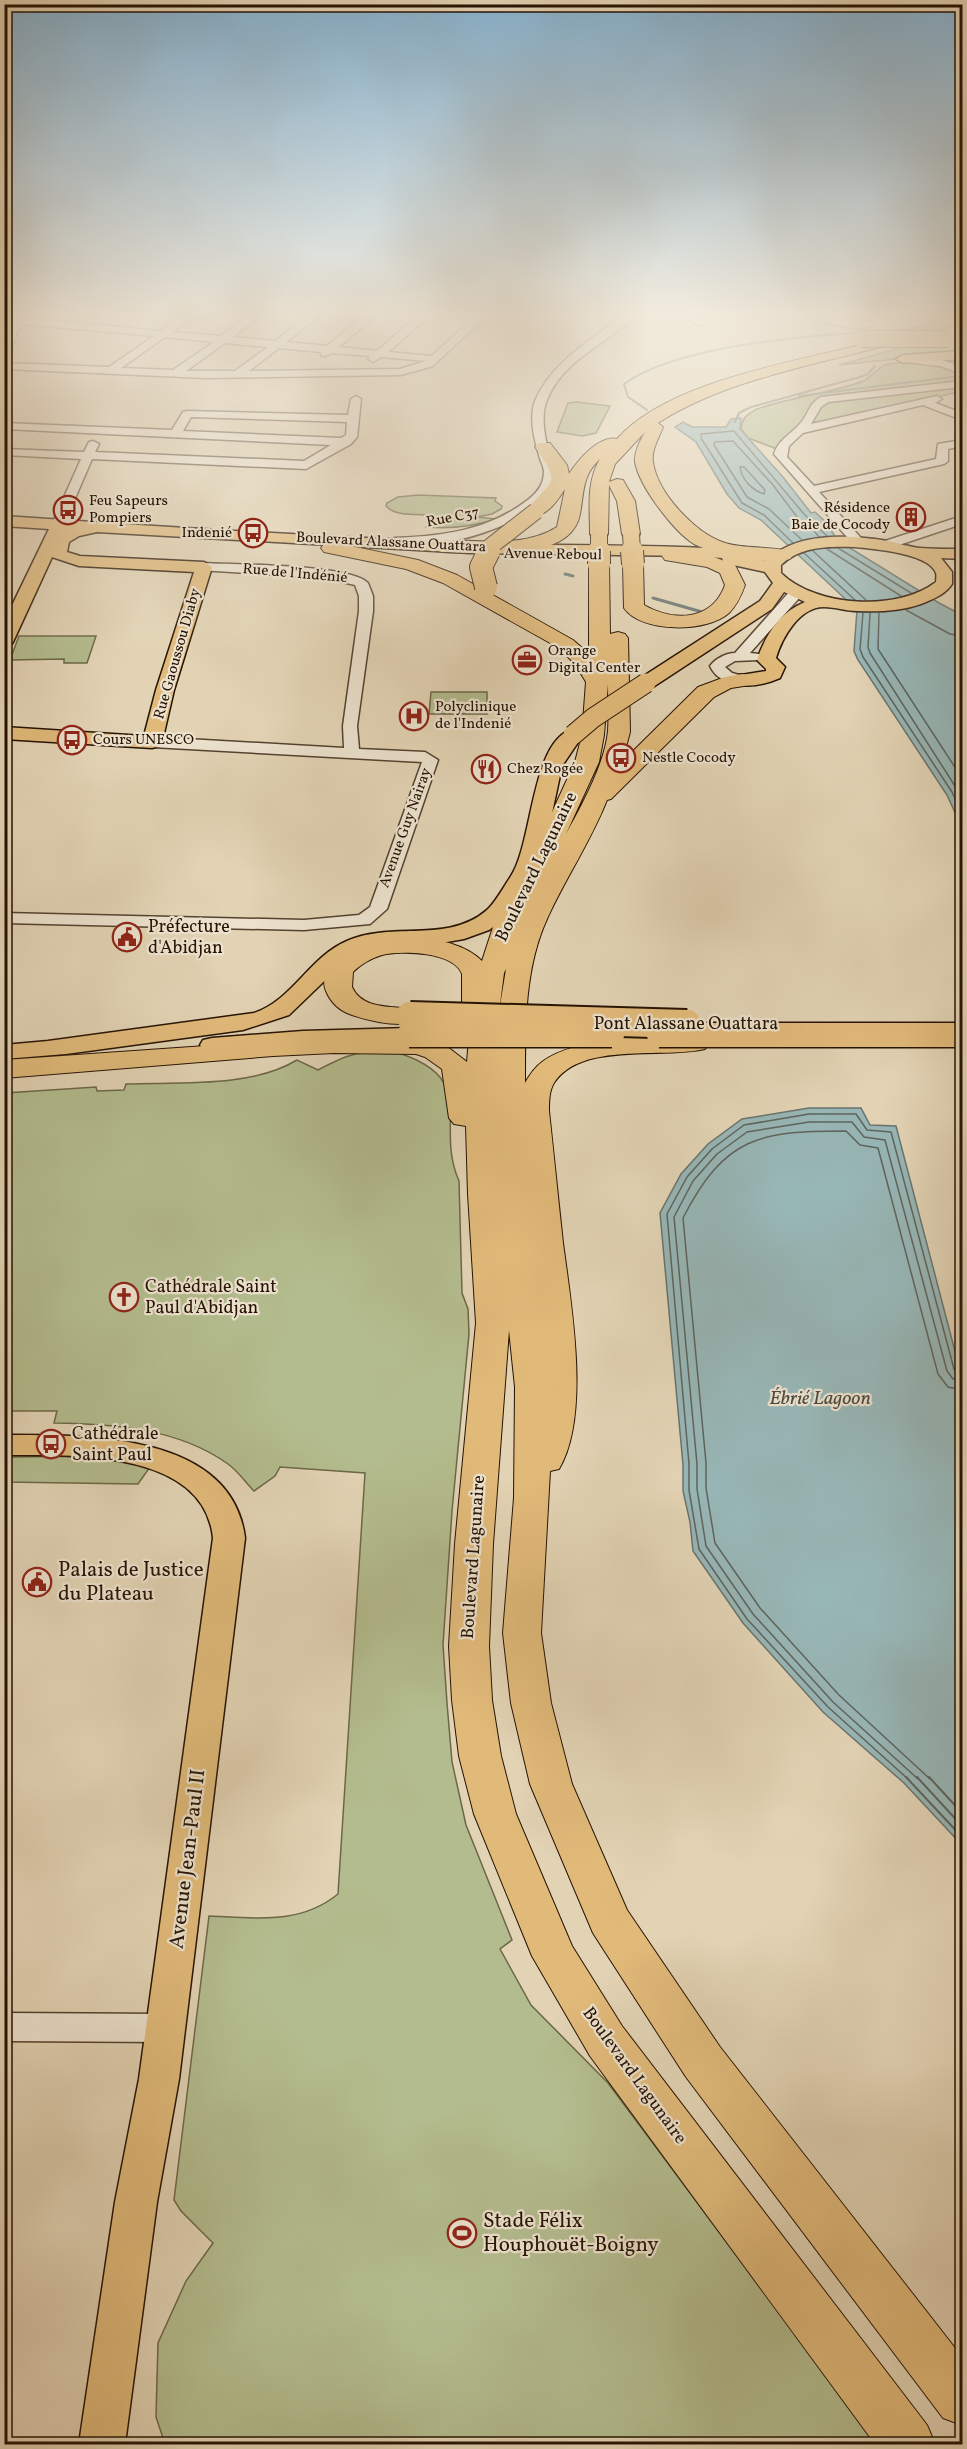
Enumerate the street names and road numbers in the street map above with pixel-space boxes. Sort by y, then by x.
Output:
street label: Rue C37 [425,503,481,533]
street label: Boulevard Alassane Ouattara [295,528,487,558]
street label: Avenue Reboul [504,544,602,566]
street label: Rue de l'Indénié [242,559,348,589]
street label: Rue Gaoussou Diaby [149,586,207,722]
street label: Avenue Guy Nairay [375,765,437,891]
street label: Boulevard Lagunaire [490,788,584,946]
street label: Pont Alassane Ouattara [594,1012,778,1037]
street label: Boulevard Lagunaire [456,1474,492,1640]
street label: Avenue Jean-Paul II [163,1768,213,1950]
street label: Boulevard Lagunaire [576,2002,692,2150]

